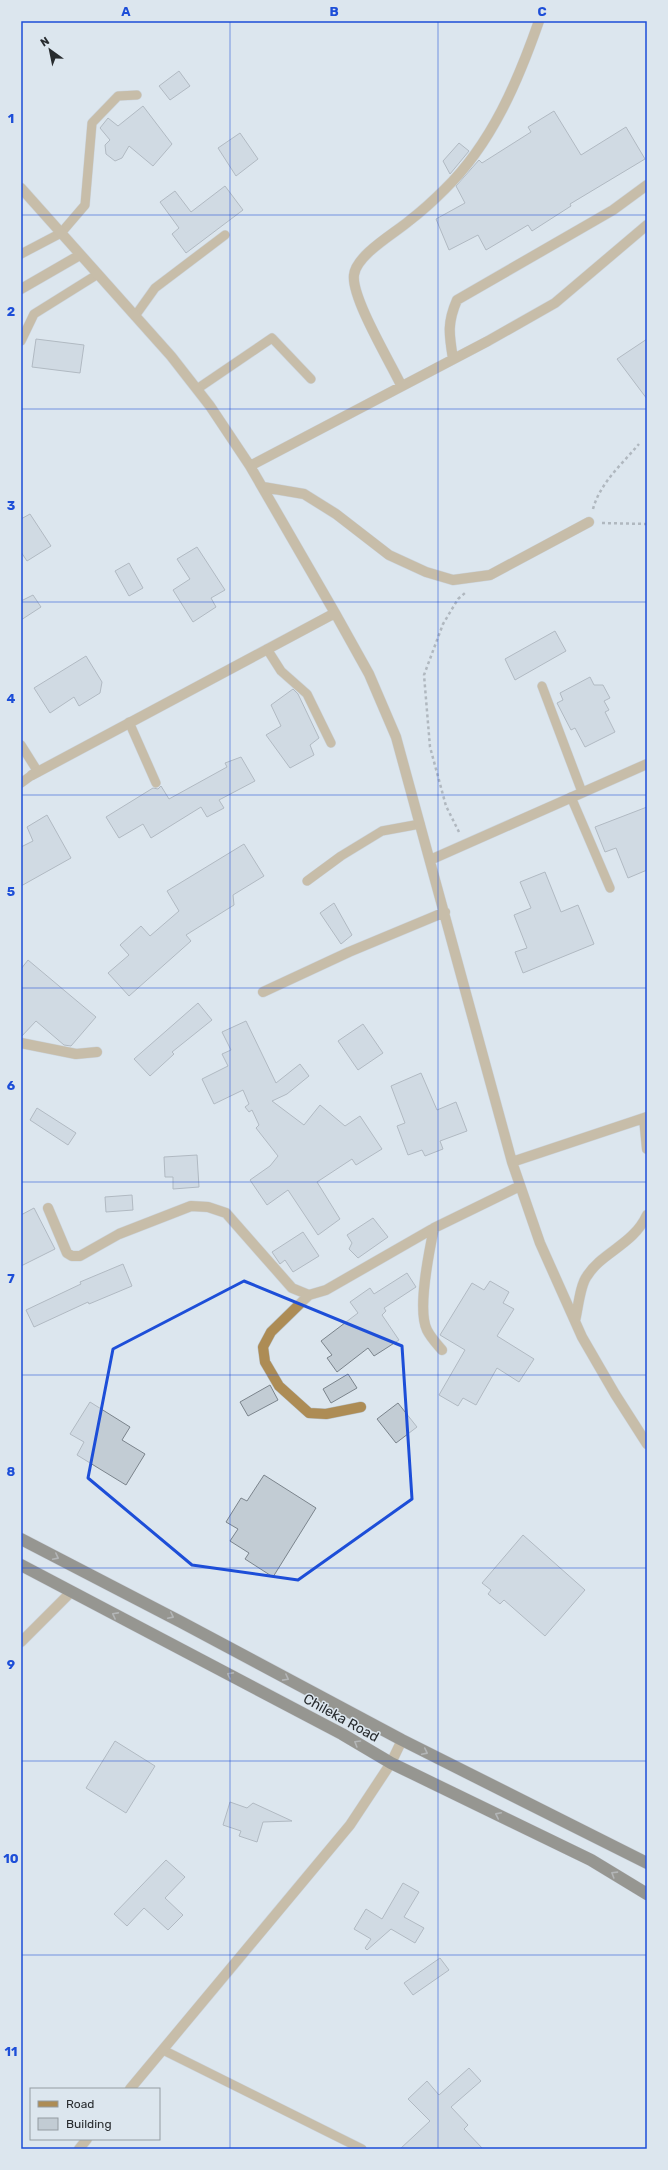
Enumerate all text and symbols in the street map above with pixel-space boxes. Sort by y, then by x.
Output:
text: A [121,4,131,19]
text: B [329,4,339,19]
text: C [537,4,547,19]
north arrow [30,30,70,70]
text: N [38,34,52,50]
text: 1 [8,111,14,126]
text: 2 [7,304,15,319]
text: 3 [7,498,16,513]
text: 4 [7,691,16,706]
text: 5 [7,884,15,899]
text: 6 [7,1078,16,1093]
text: 7 [7,1271,15,1286]
text: 8 [7,1464,16,1479]
one-way arrow [51,1552,59,1560]
one-way arrow [112,1612,119,1620]
one-way arrow [167,1612,174,1619]
text: 9 [7,1657,15,1672]
one-way arrow [227,1673,234,1680]
one-way arrow [282,1673,289,1680]
street label: Chileka Road [300,1690,382,1746]
one-way arrow [354,1741,361,1748]
one-way arrow [421,1747,429,1755]
one-way arrow [495,1812,502,1820]
text: 10 [3,1851,19,1866]
one-way arrow [611,1871,618,1878]
text: 11 [5,2044,17,2059]
legend [30,2088,160,2140]
text: Road [66,2097,94,2111]
text: Building [66,2117,112,2131]

